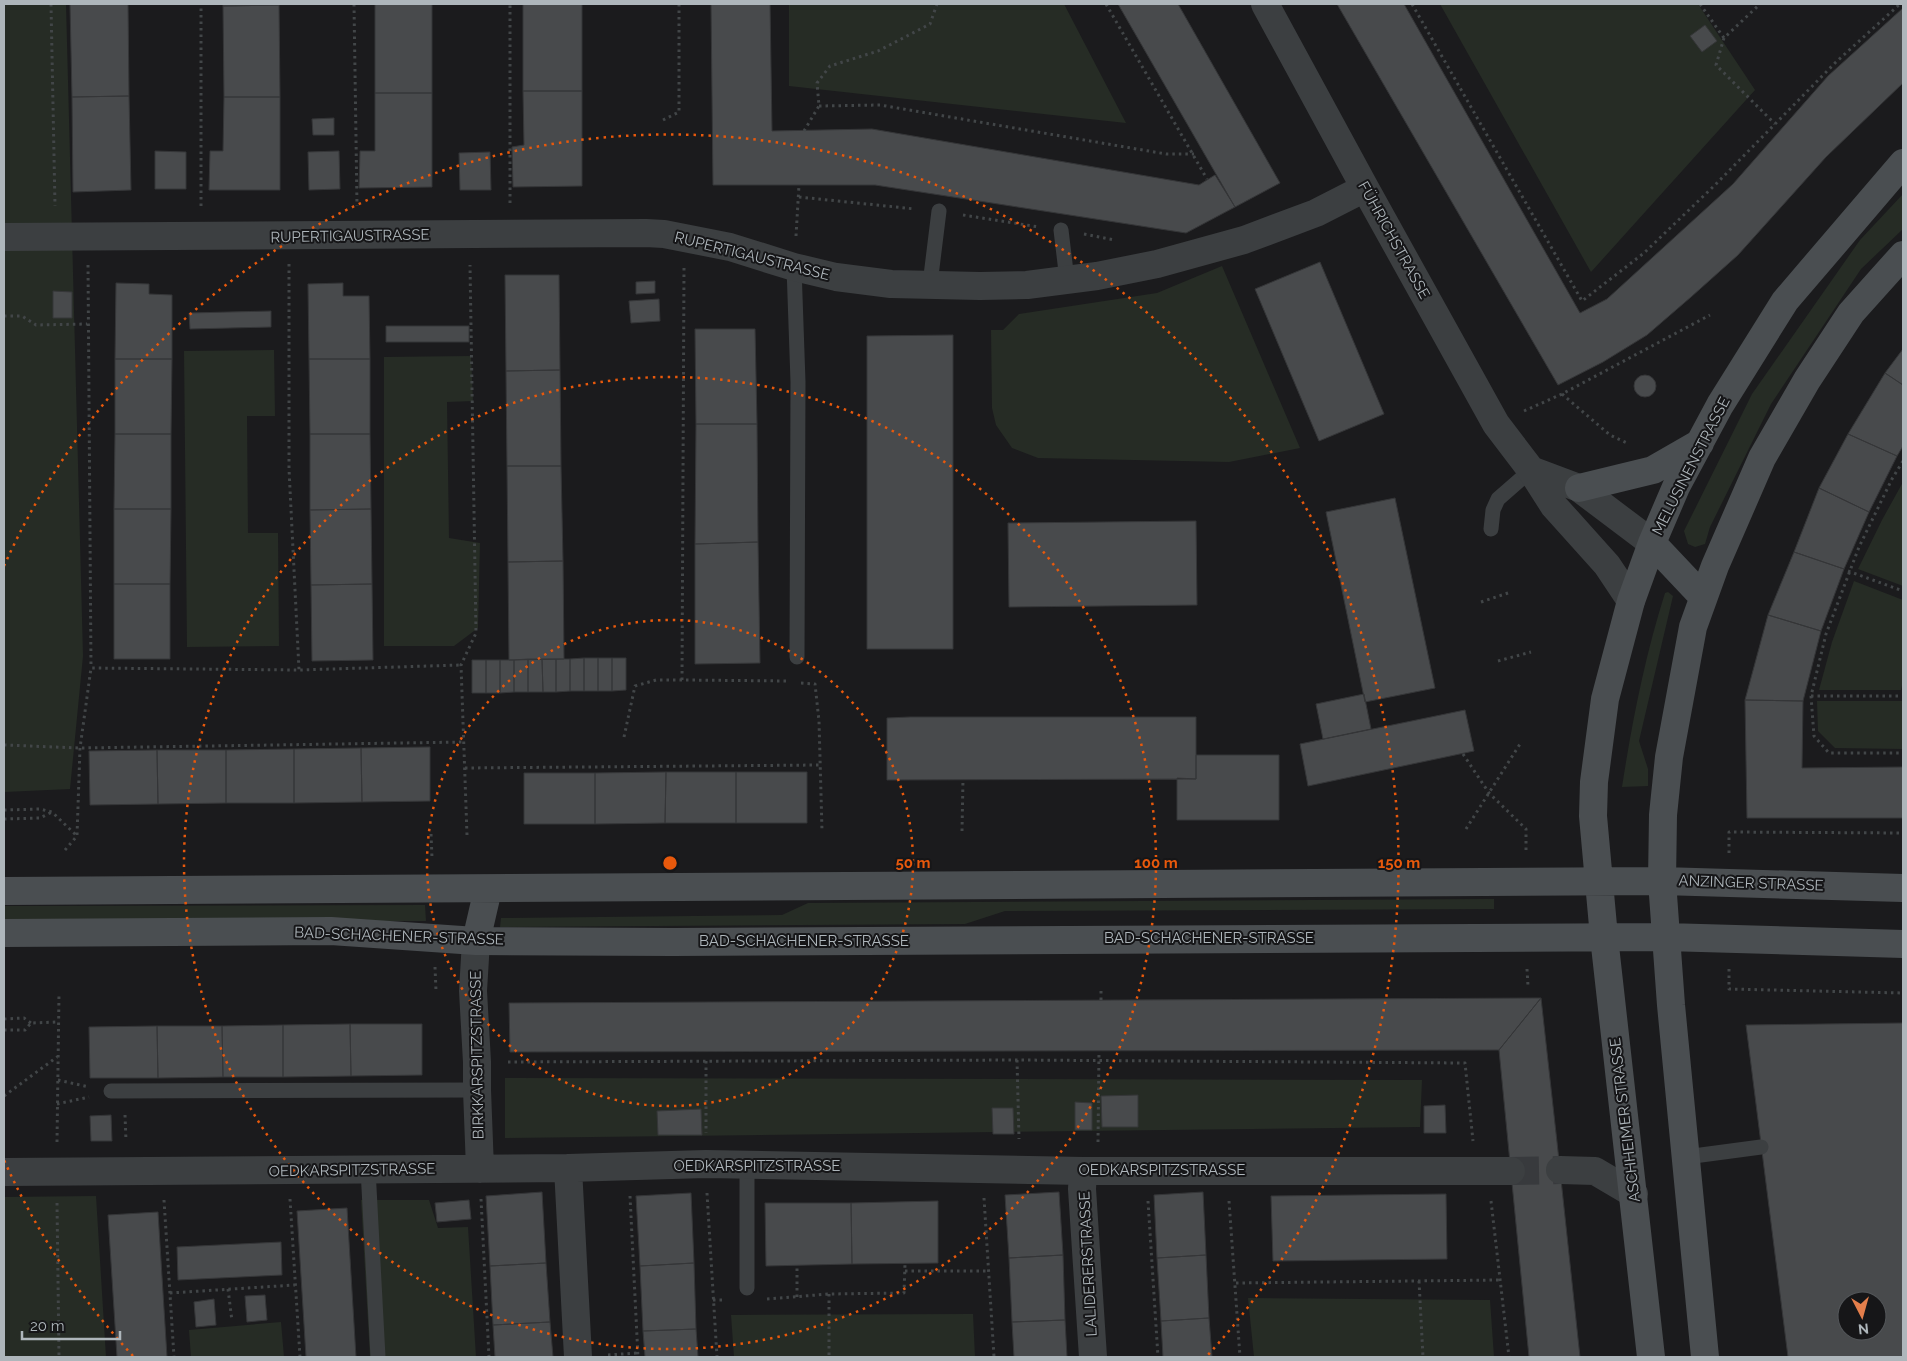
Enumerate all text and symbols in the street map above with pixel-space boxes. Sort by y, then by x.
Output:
street label: FÜHRICHSTRASSE [1354,178,1435,302]
street label: RUPERTIGAUSTRASSE [270,226,430,246]
street label: RUPERTIGAUSTRASSE [673,228,831,284]
street label: MELUSINENSTRASSE [1648,394,1734,538]
centre of rings [661,854,679,872]
text: 50 m [895,854,931,872]
text: 100 m [1134,854,1178,872]
text: 150 m [1378,854,1420,872]
street label: ANZINGER STRASSE [1678,871,1824,895]
street label: BAD-SCHACHENER-STRASSE [294,923,504,949]
street label: BAD-SCHACHENER-STRASSE [1104,929,1314,947]
street label: BAD-SCHACHENER-STRASSE [699,932,909,950]
street label: BIRKKARSPITZSTRASSE [467,970,487,1140]
street label: ASCHHEIMER STRASSE [1606,1037,1644,1203]
street label: OEDKARSPITZSTRASSE [674,1157,840,1175]
street label: OEDKARSPITZSTRASSE [268,1160,436,1180]
street label: OEDKARSPITZSTRASSE [1079,1161,1245,1179]
street label: LALIDERERSTRASSE [1075,1191,1101,1337]
north arrow [1837,1291,1887,1341]
scale bar [22,1308,120,1340]
text: 20 m [30,1317,65,1335]
text: N [1857,1320,1870,1337]

